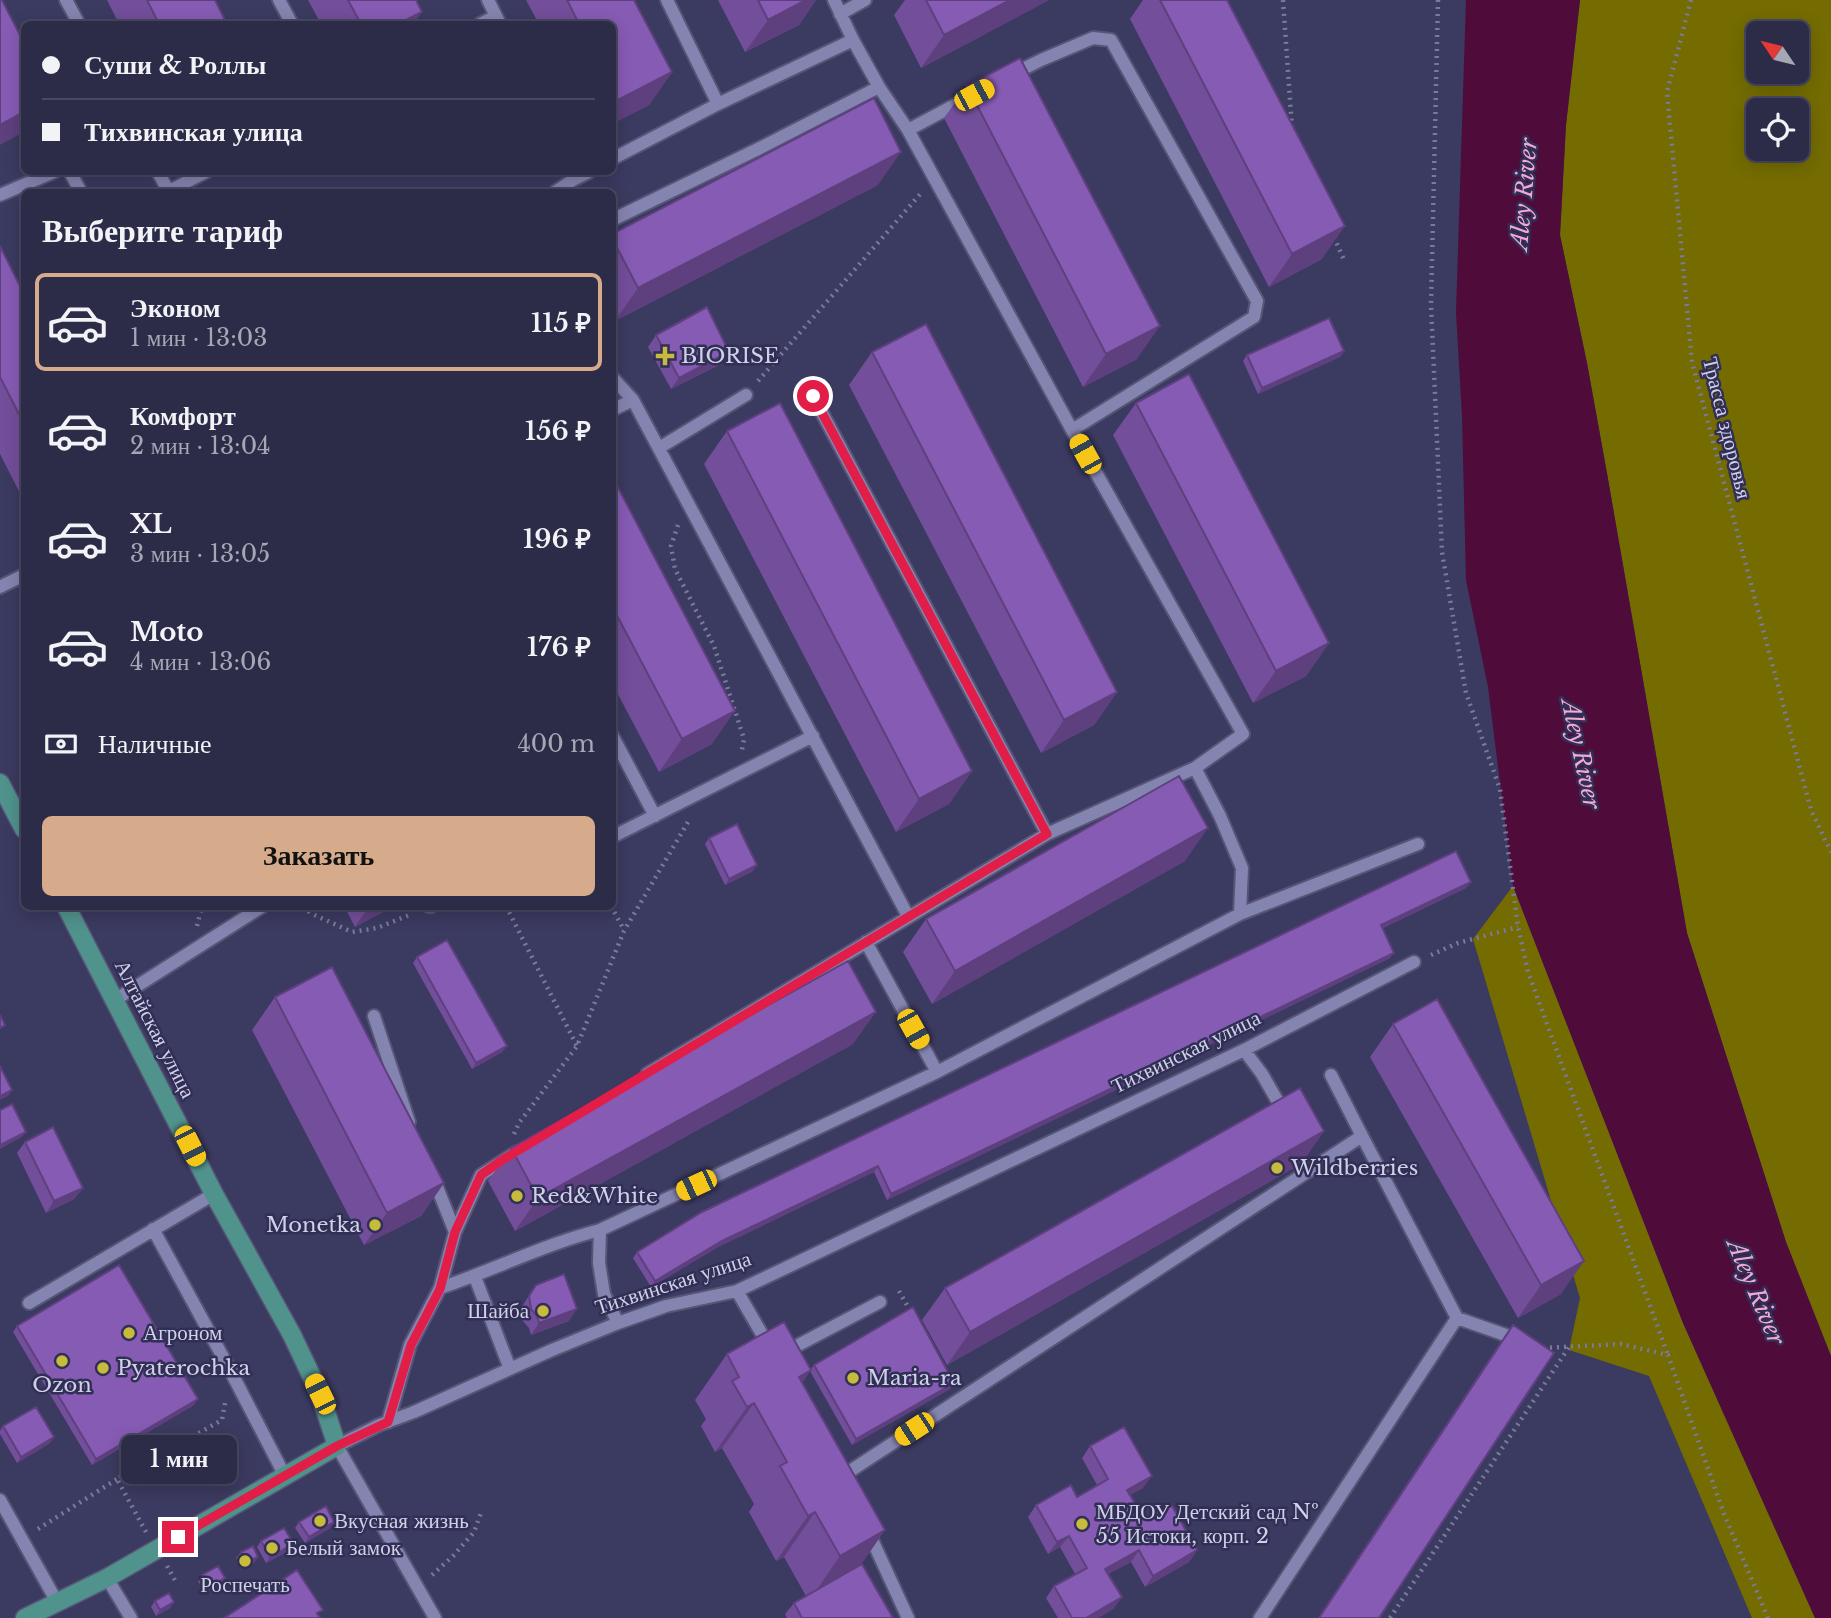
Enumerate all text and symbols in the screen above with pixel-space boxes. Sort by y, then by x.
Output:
north arrow [1746,21,1810,84]
map controls [1746,21,1809,161]
text: Суши & Роллы [84,49,266,81]
car [951,76,998,114]
button: locate [1746,98,1809,161]
text: Тихвинская улица [84,116,303,148]
water label: Aley River [1505,136,1543,254]
text: Выберите тариф [42,211,283,251]
icon: car [46,291,109,354]
text: Эконом [130,292,220,324]
text: 115 ₽ [531,307,591,339]
text: 1 мин · 13:03 [130,324,267,352]
place label: BIORISE [681,343,779,369]
marker: BIORISE [655,346,675,366]
street label: Трасса здоровья [1697,354,1757,502]
route start [797,380,829,412]
icon: car [46,399,109,462]
text: Комфорт [130,400,236,432]
text: 156 ₽ [525,415,591,447]
car [1066,431,1105,477]
text: 2 мин · 13:04 [130,432,271,460]
icon: car [46,507,109,570]
text: XL [130,508,172,540]
text: 196 ₽ [523,523,591,555]
text: 3 мин · 13:05 [130,540,270,568]
icon: car [46,615,109,678]
text: Moto [130,616,203,648]
text: 176 ₽ [527,631,591,663]
text: 4 мин · 13:06 [130,648,271,676]
water label: Aley River [1555,693,1607,813]
icon: cash [42,725,80,763]
text: Наличные [98,728,211,760]
text: 400 m [517,730,595,758]
button: Заказать [42,816,595,896]
street label: Алтайская улица [109,956,201,1103]
street label: Тихвинская улица [1107,1004,1265,1099]
car [894,1006,933,1052]
car [172,1123,209,1169]
place label: Wildberries [1290,1155,1418,1181]
marker: Wildberries [1269,1160,1285,1176]
car [673,1167,720,1203]
place label: Red&White [531,1183,658,1209]
marker: Red&White [509,1188,525,1204]
place label: Monetka [266,1212,361,1238]
marker: Monetka [367,1217,383,1233]
water label: Aley River [1720,1232,1791,1350]
street label: Тихвинская улица [592,1245,755,1320]
place label: Шайба [467,1298,530,1324]
marker: Шайба [535,1303,551,1319]
place label: Агроном [143,1320,222,1346]
marker: Агроном [121,1325,137,1341]
marker: Ozon [54,1353,70,1369]
place label: Pyaterochka [117,1355,250,1381]
marker: Pyaterochka [95,1360,111,1376]
place label: Maria-ra [867,1365,962,1391]
marker: Maria-ra [845,1370,861,1386]
car [302,1371,339,1417]
place label: Ozon [32,1372,92,1398]
car [891,1409,938,1449]
callout: 1 мин [120,1436,236,1484]
text: 1 мин [150,1445,208,1473]
place label: МБДОУ Детский сад № 55 Истоки, корп. 2 [1096,1499,1319,1549]
place label: Вкусная жизнь [334,1508,469,1534]
marker: Вкусная жизнь [312,1513,328,1529]
marker: МБДОУ Детский сад № 55 Истоки, корп. 2 [1074,1516,1090,1532]
route end [162,1521,194,1553]
place label: Белый замок [286,1535,402,1561]
marker: Белый замок [264,1540,280,1556]
marker: Роспечать [237,1553,253,1569]
place label: Роспечать [200,1572,290,1598]

